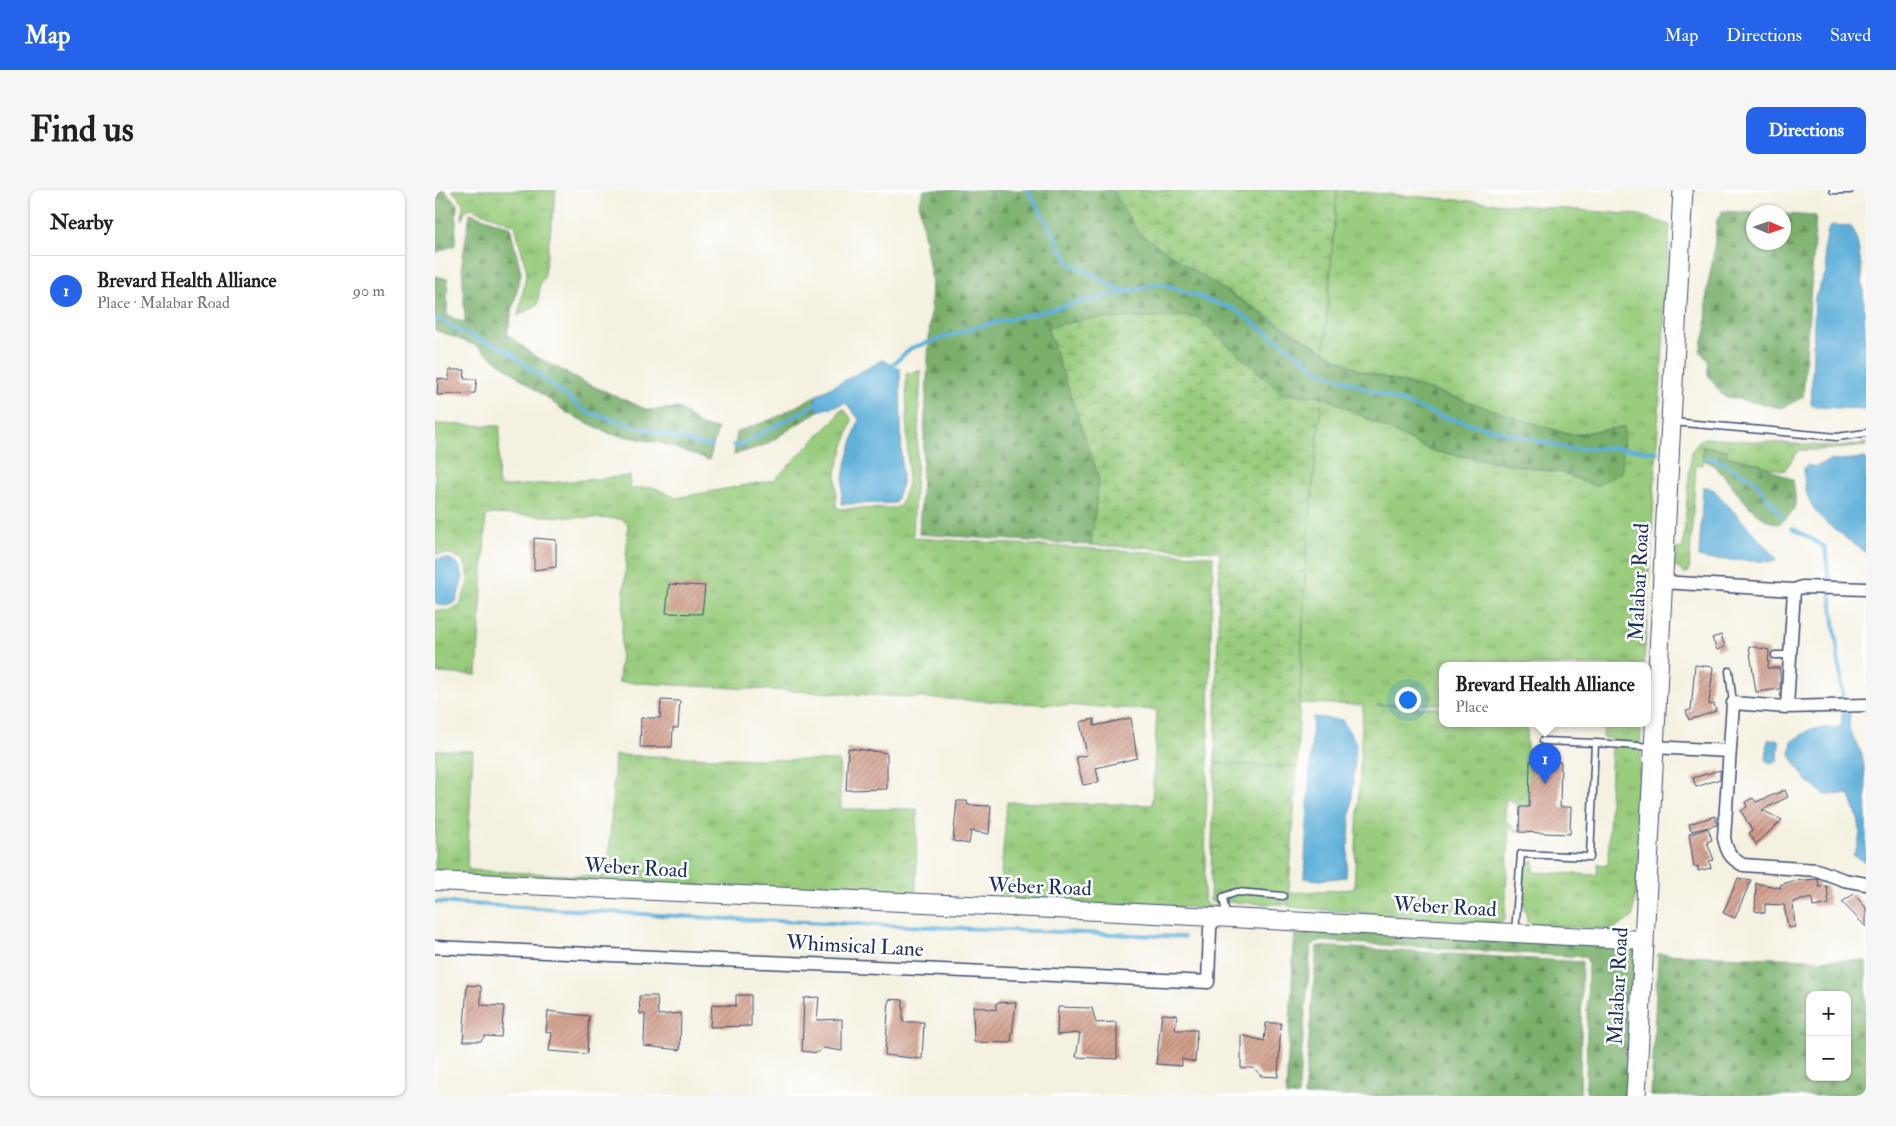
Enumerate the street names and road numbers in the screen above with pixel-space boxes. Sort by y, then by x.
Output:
street label: Malabar Road [1622,522,1656,642]
street label: Weber Road [583,852,689,884]
street label: Weber Road [987,872,1093,902]
street label: Weber Road [1392,891,1498,923]
street label: Malabar Road [1601,926,1635,1046]
street label: Whimsical Lane [785,929,925,963]

